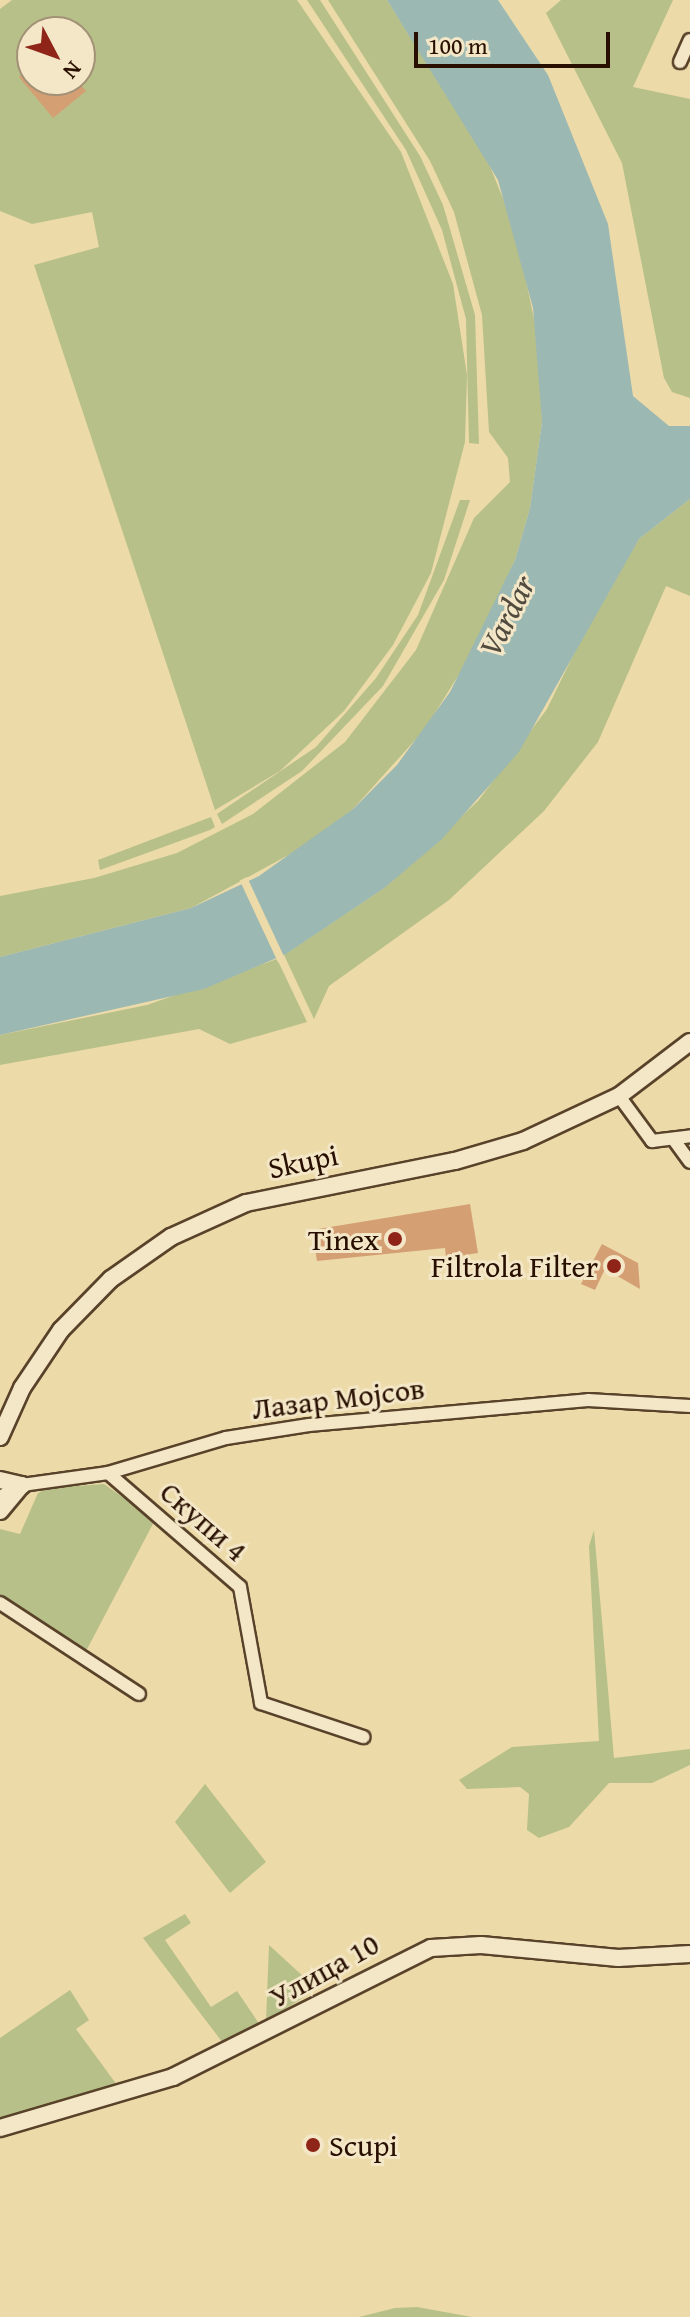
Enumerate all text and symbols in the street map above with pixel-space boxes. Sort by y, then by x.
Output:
north arrow [16,16,96,96]
scale bar [418,16,614,66]
text: 100 m [428,28,488,63]
text: N [56,54,90,86]
water label: Vardar [470,569,544,663]
street label: Skupi [265,1136,341,1186]
place label: Tinex [308,1221,379,1257]
marker: Tinex [386,1230,404,1248]
place label: Filtrola Filter [431,1248,598,1284]
marker: Filtrola Filter [605,1257,623,1275]
street label: Лазар Мојсов [250,1370,426,1426]
street label: Cкупи 4 [153,1474,255,1568]
street label: Улица 10 [263,1925,385,2015]
place label: Scupi [329,2127,398,2163]
marker: Scupi [304,2136,322,2154]

